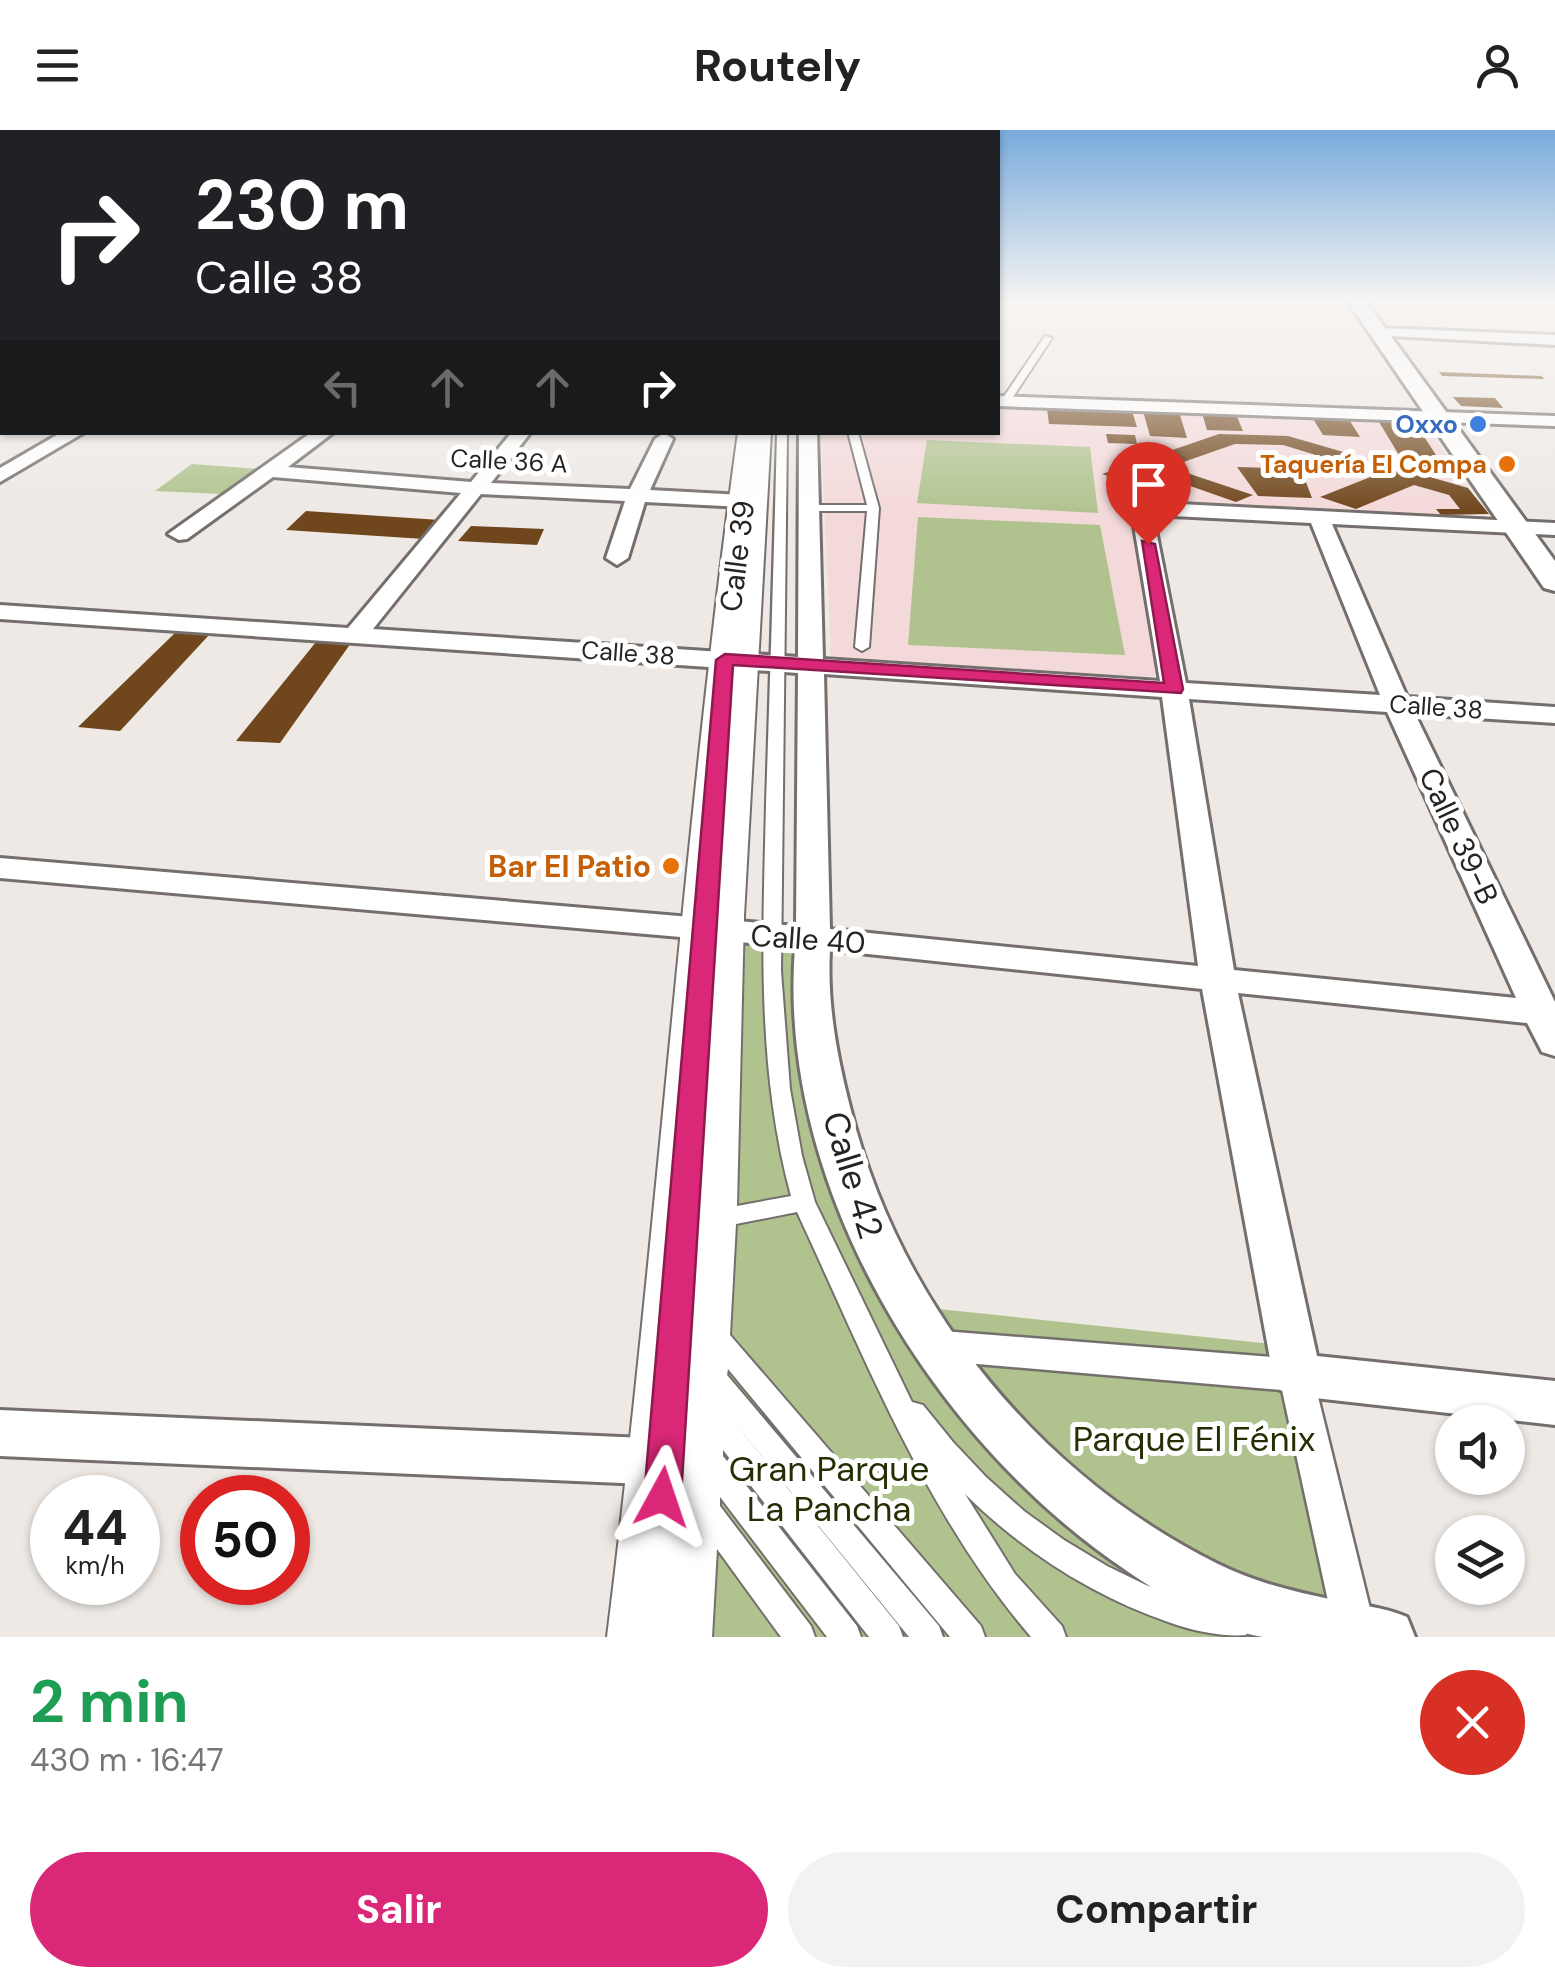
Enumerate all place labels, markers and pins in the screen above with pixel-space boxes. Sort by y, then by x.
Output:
place label: Oxxo [1395,408,1458,441]
marker: Oxxo [1467,413,1489,435]
pin [1106,442,1191,545]
place label: Taquería El Compa [1260,448,1487,481]
marker: Taquería El Compa [1496,453,1518,475]
place label: Bar El Patio [488,847,651,886]
marker: Bar El Patio [660,855,682,877]

